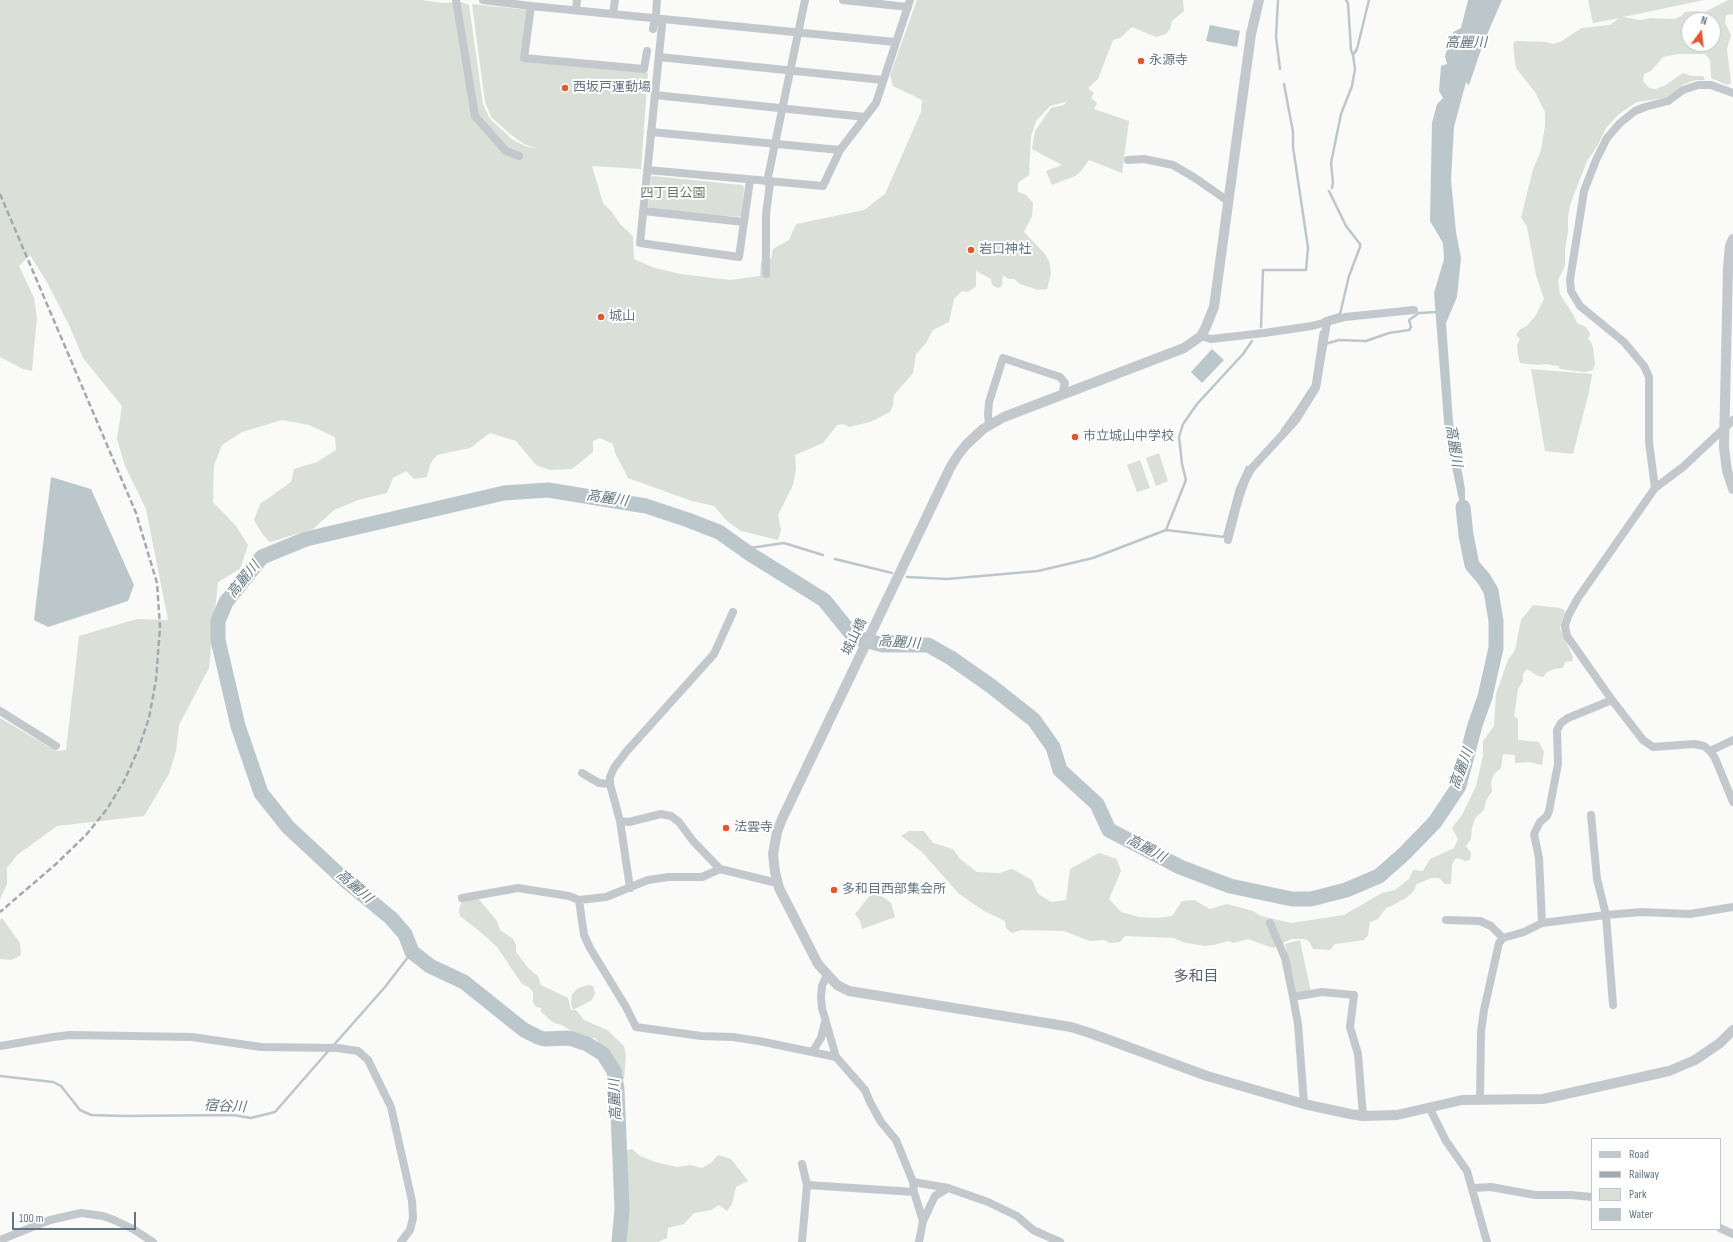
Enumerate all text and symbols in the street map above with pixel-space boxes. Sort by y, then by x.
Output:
north arrow [1681,12,1721,52]
text: N [1699,14,1708,28]
water label: 高麗川 [1445,35,1487,51]
place label: 永源寺 [1149,53,1188,69]
marker: 永源寺 [1136,56,1146,66]
place label: 西坂戸運動場 [573,80,651,96]
marker: 西坂戸運動場 [560,83,570,93]
park label: 四丁目公園 [641,186,705,202]
place label: 岩口神社 [979,242,1031,258]
marker: 岩口神社 [966,245,976,255]
place label: 城山 [609,309,635,325]
marker: 城山 [596,312,606,322]
water label: 高麗川 [1441,424,1465,468]
place label: 市立城山中学校 [1083,429,1174,445]
marker: 市立城山中学校 [1070,432,1080,442]
water label: 高麗川 [585,487,629,511]
water label: 高麗川 [224,558,264,602]
street label: 城山橋 [839,616,871,658]
water label: 高麗川 [877,633,921,653]
water label: 高麗川 [1447,746,1477,792]
place label: 法雲寺 [734,820,773,836]
marker: 法雲寺 [721,823,731,833]
water label: 高麗川 [1124,832,1168,866]
water label: 高麗川 [333,867,375,907]
place label: 多和目西部集会所 [842,882,946,898]
marker: 多和目西部集会所 [829,885,839,895]
district label: 多和目 [1174,968,1218,986]
water label: 高麗川 [607,1079,625,1121]
water label: 宿谷川 [204,1098,246,1116]
legend [1591,1138,1721,1230]
text: Road [1629,1147,1649,1162]
text: Railway [1629,1167,1659,1182]
text: Park [1629,1187,1647,1202]
scale bar [14,1204,138,1230]
text: Water [1629,1207,1653,1222]
text: 100 m [19,1211,44,1226]

